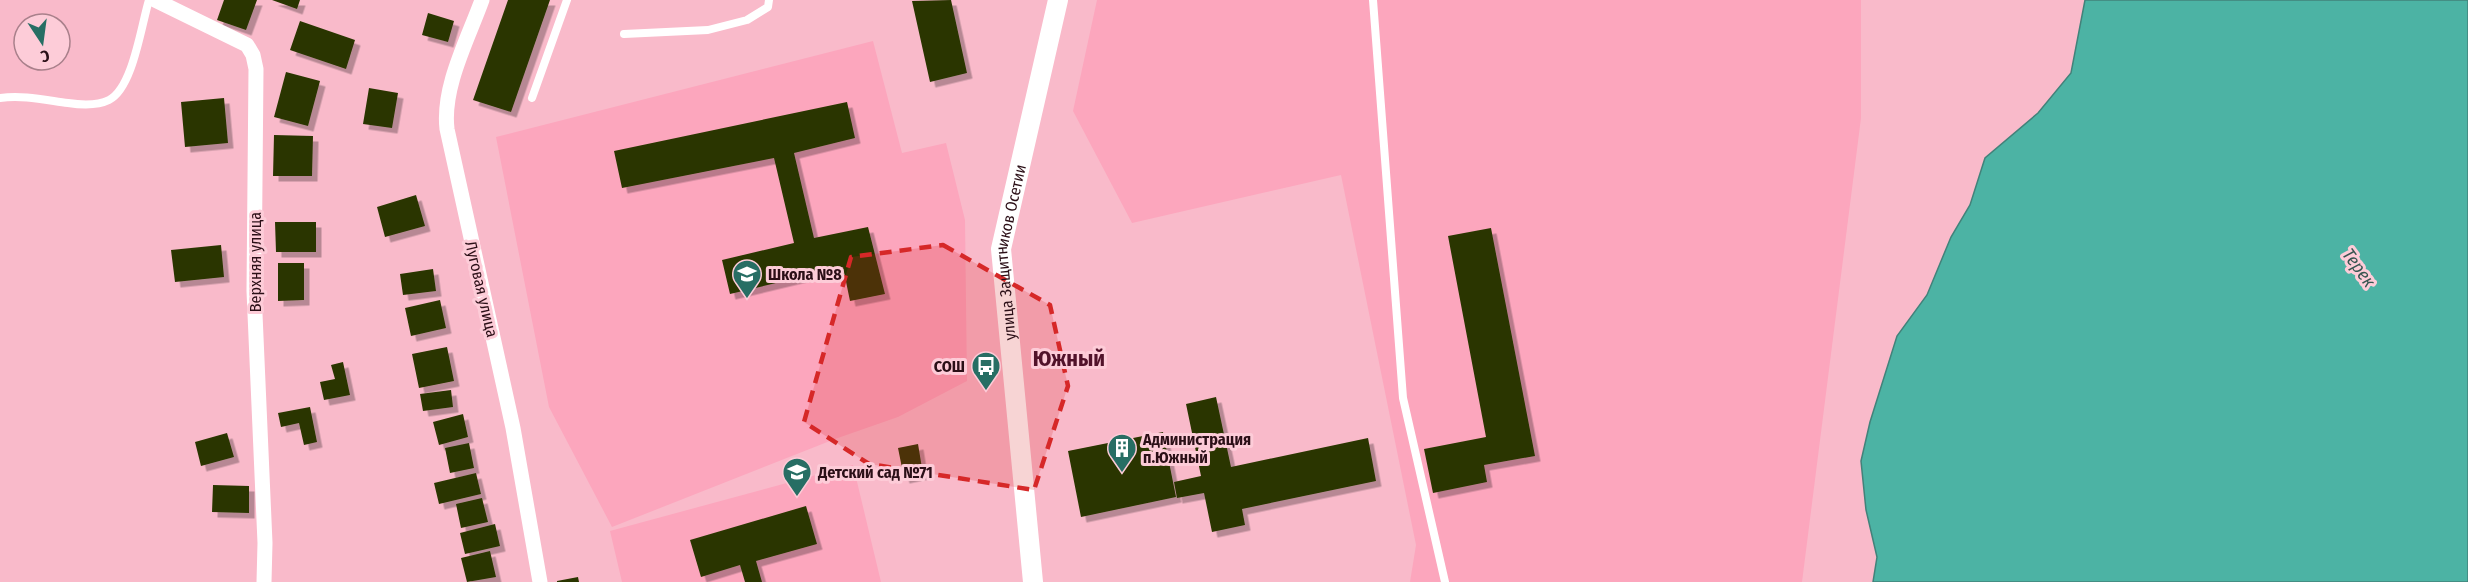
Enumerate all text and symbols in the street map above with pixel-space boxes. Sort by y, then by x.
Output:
north arrow [12,12,72,72]
text: С [38,46,51,66]
street label: улица Защитников Осетии [992,162,1030,341]
street label: Верхняя улица [246,212,265,312]
street label: Луговая улица [461,239,502,339]
water label: Терек [2338,244,2381,292]
school or university icon: Школа №8 [731,258,763,300]
place label: Школа №8 [768,265,842,284]
district label: Южный [1033,345,1105,372]
bus stop icon: СОШ [970,350,1002,392]
place label: СОШ [934,357,965,376]
place label: Администрация п.Южный [1142,430,1251,467]
building icon: Администрация п.Южный [1106,432,1138,474]
school or university icon: Детский сад №71 [781,456,813,498]
place label: Детский сад №71 [817,463,933,482]

